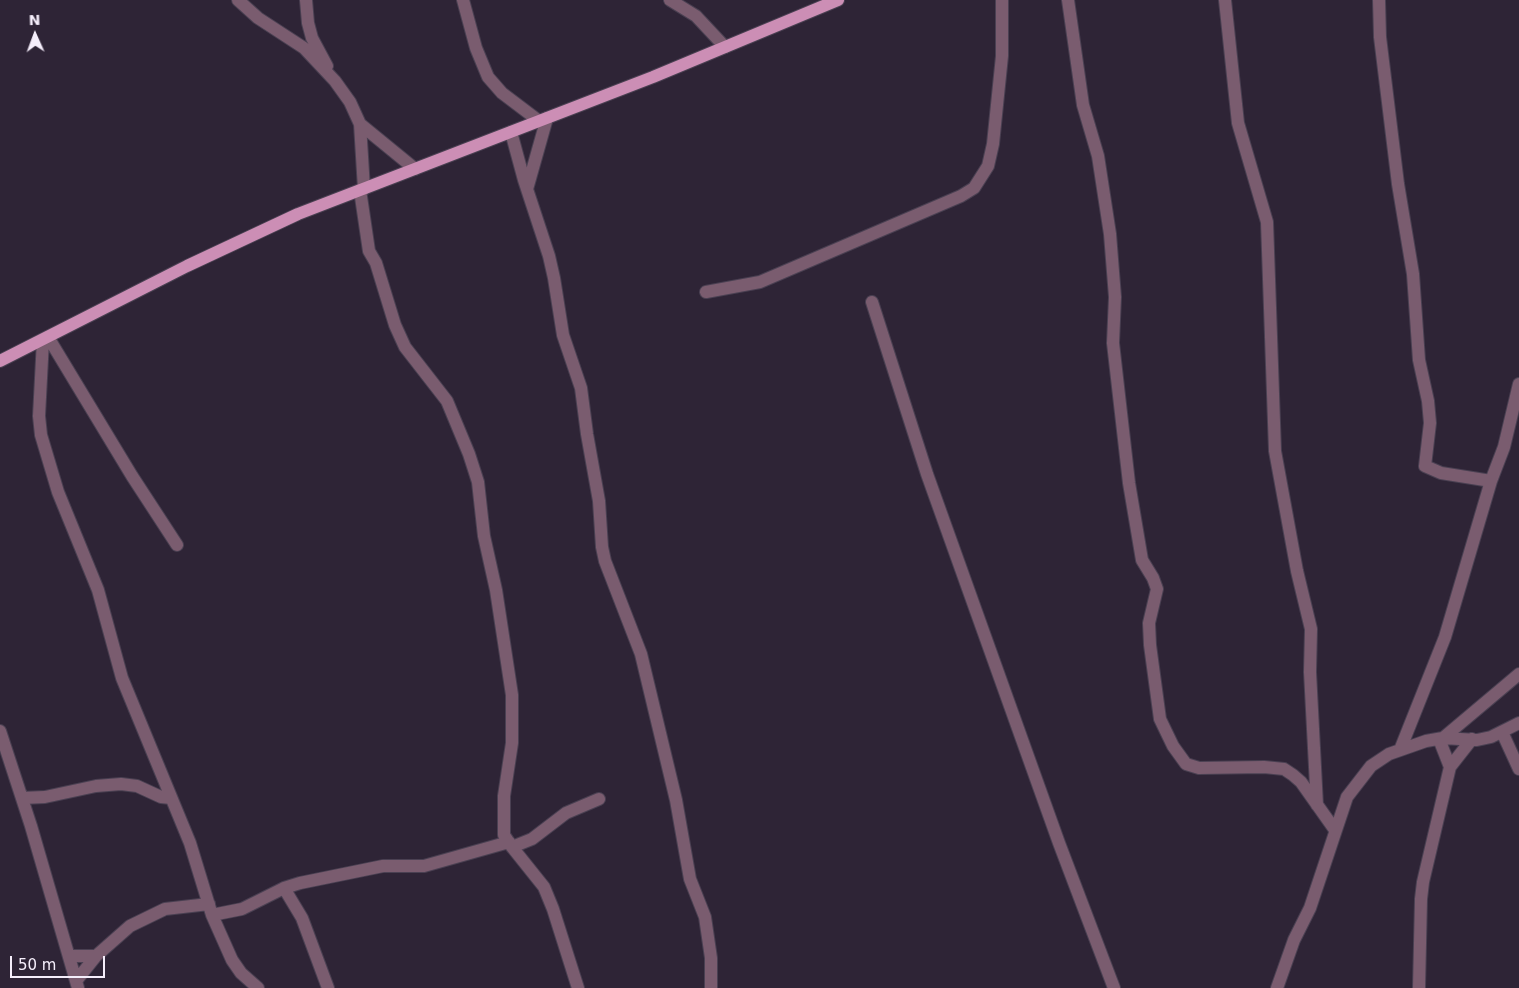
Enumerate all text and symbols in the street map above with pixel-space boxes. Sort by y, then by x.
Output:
north arrow [10,10,60,60]
text: N [28,12,41,28]
scale bar [12,946,108,978]
text: 50 m [18,956,56,974]

